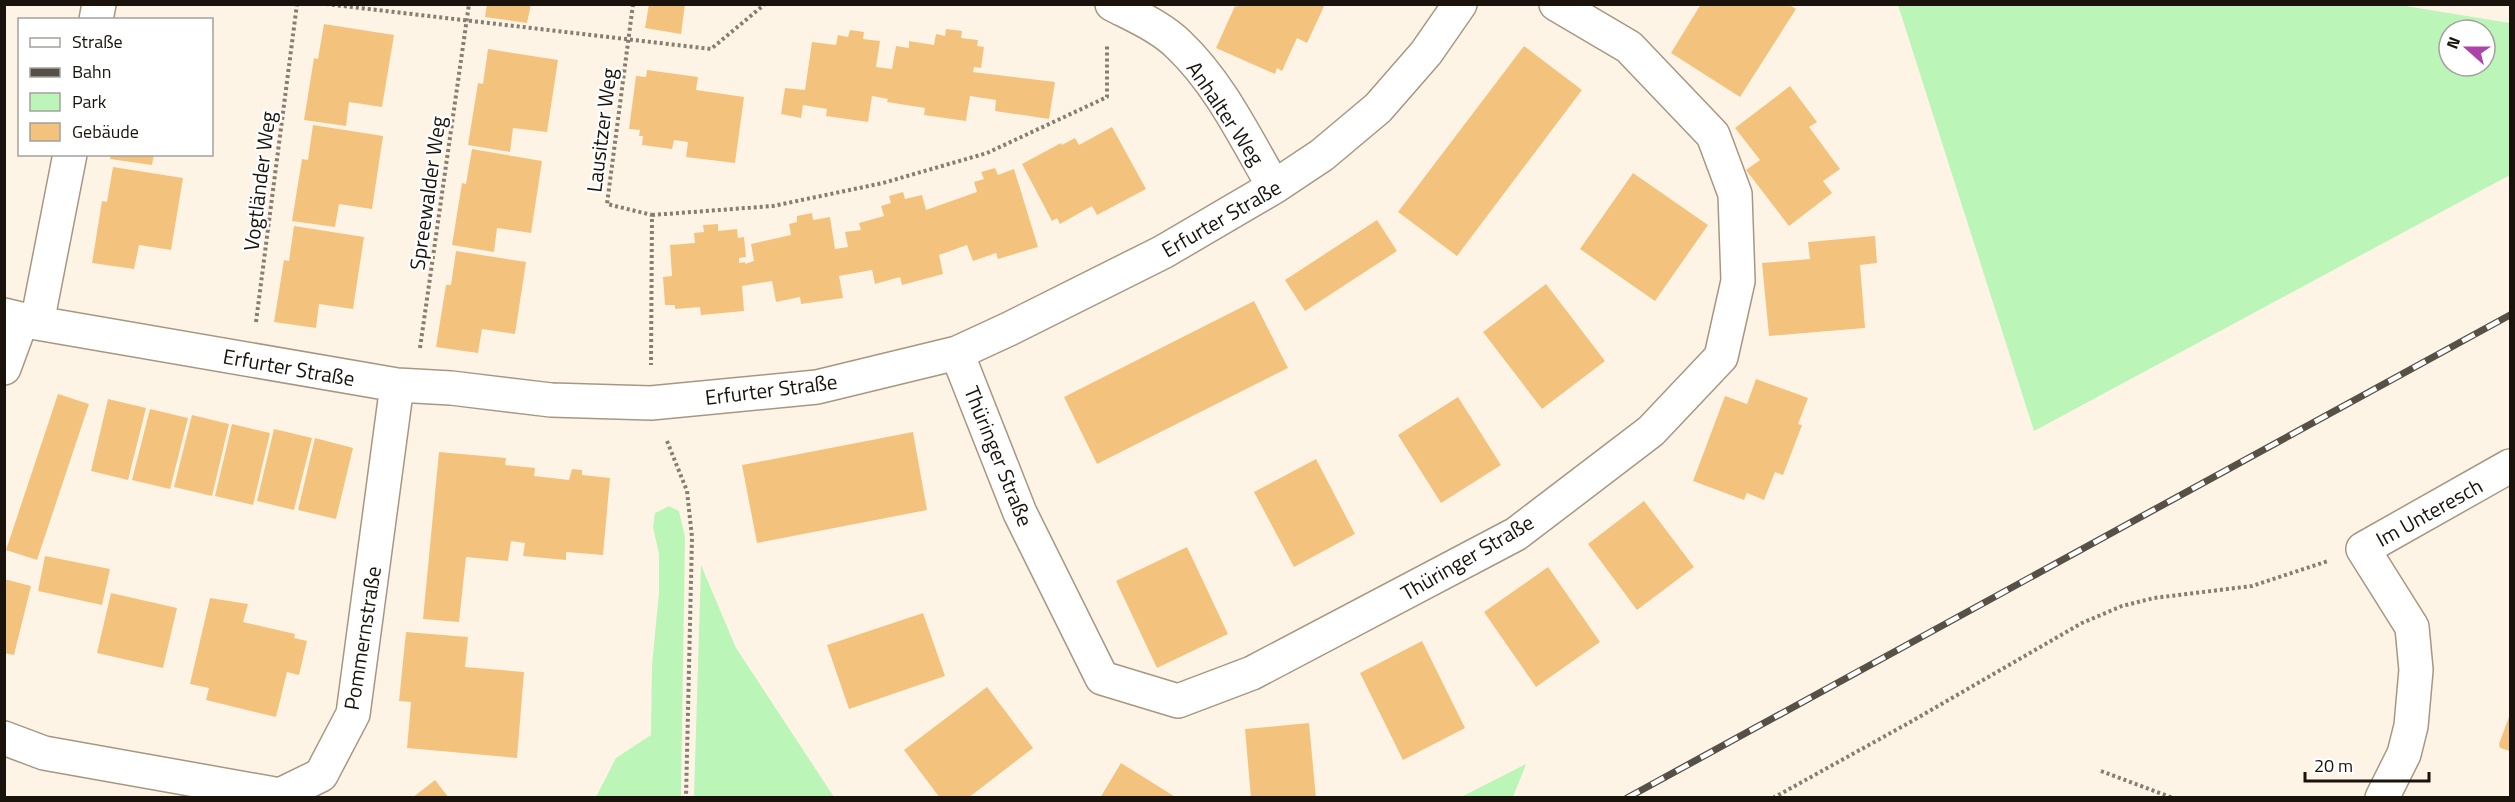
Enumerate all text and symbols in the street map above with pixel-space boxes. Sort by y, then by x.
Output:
legend [18,18,213,156]
north arrow [2437,18,2497,78]
text: Straße [72,28,123,55]
text: N [2440,33,2466,52]
street label: Anhalter Weg [1179,54,1273,172]
text: Bahn [72,58,111,85]
street label: Lausitzer Weg [577,66,625,194]
text: Park [72,88,107,115]
street label: Vogtländer Weg [235,109,283,253]
street label: Spreewalder Weg [400,114,454,272]
text: Gebäude [72,118,139,145]
street label: Erfurter Straße [1155,171,1287,265]
street label: Erfurter Straße [221,340,357,394]
street label: Erfurter Straße [703,365,839,413]
street label: Thüringer Straße [956,381,1042,531]
street label: Im Unteresch [2370,469,2488,555]
street label: Thüringer Straße [1395,506,1539,608]
street label: Pommernstraße [335,564,389,712]
scale bar [2305,745,2430,783]
text: 20 m [2314,752,2353,779]

